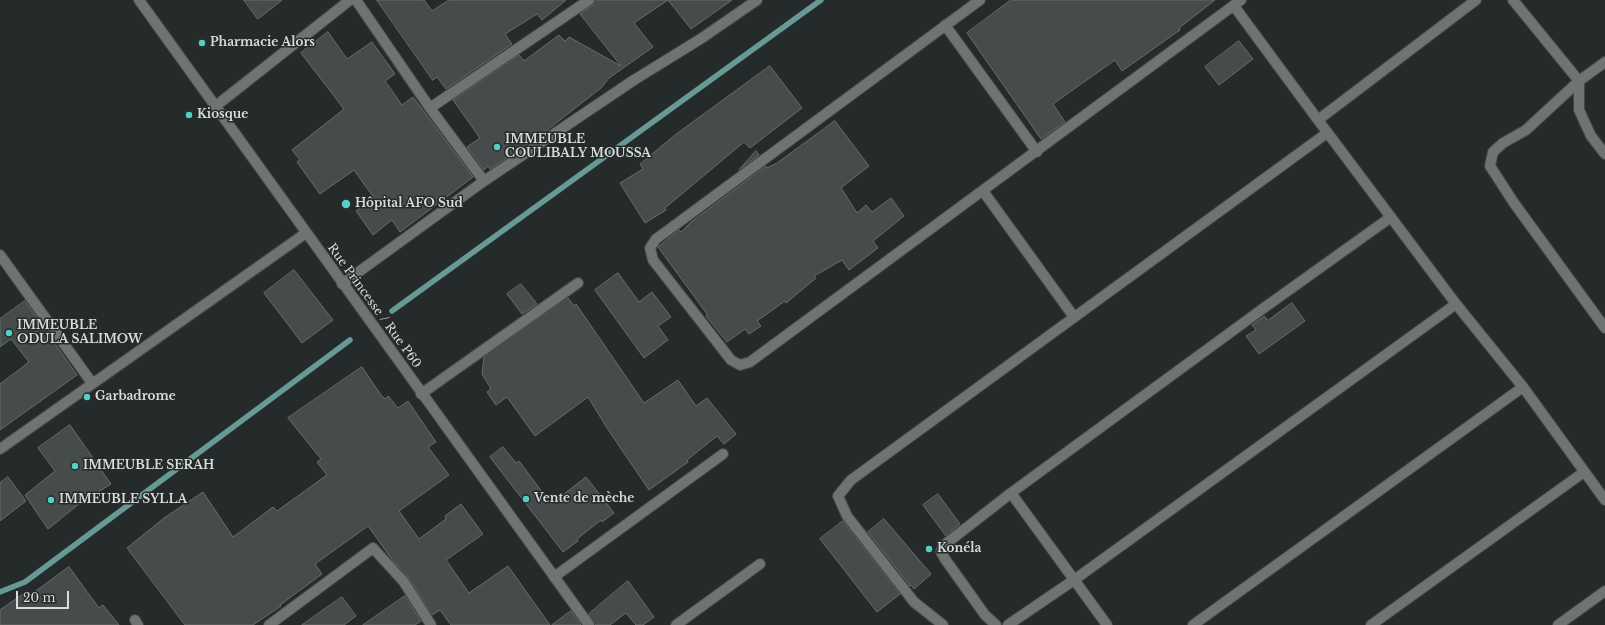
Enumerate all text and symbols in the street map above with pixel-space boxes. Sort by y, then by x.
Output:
place label: Pharmacie Alors [210,36,315,50]
marker: Pharmacie Alors [197,38,207,48]
place label: Kiosque [197,108,248,122]
marker: Kiosque [184,110,194,120]
place label: IMMEUBLE COULIBALY MOUSSA [505,133,651,161]
marker: IMMEUBLE COULIBALY MOUSSA [492,142,502,152]
place label: Hôpital AFO Sud [355,197,463,211]
marker: Hôpital AFO Sud [340,198,352,210]
street label: Rue Princesse / Rue P60 [324,241,424,371]
place label: IMMEUBLE ODULA SALIMOW [17,319,143,347]
marker: IMMEUBLE ODULA SALIMOW [4,328,14,338]
place label: Garbadrome [95,390,176,404]
marker: Garbadrome [82,392,92,402]
place label: IMMEUBLE SERAH [83,459,214,473]
marker: IMMEUBLE SERAH [70,461,80,471]
place label: Vente de mèche [534,492,634,506]
place label: IMMEUBLE SYLLA [59,493,187,507]
marker: Vente de mèche [521,494,531,504]
marker: IMMEUBLE SYLLA [46,495,56,505]
place label: Konéla [937,542,981,556]
marker: Konéla [924,544,934,554]
scale bar [18,583,71,609]
text: 20 m [23,590,55,605]

